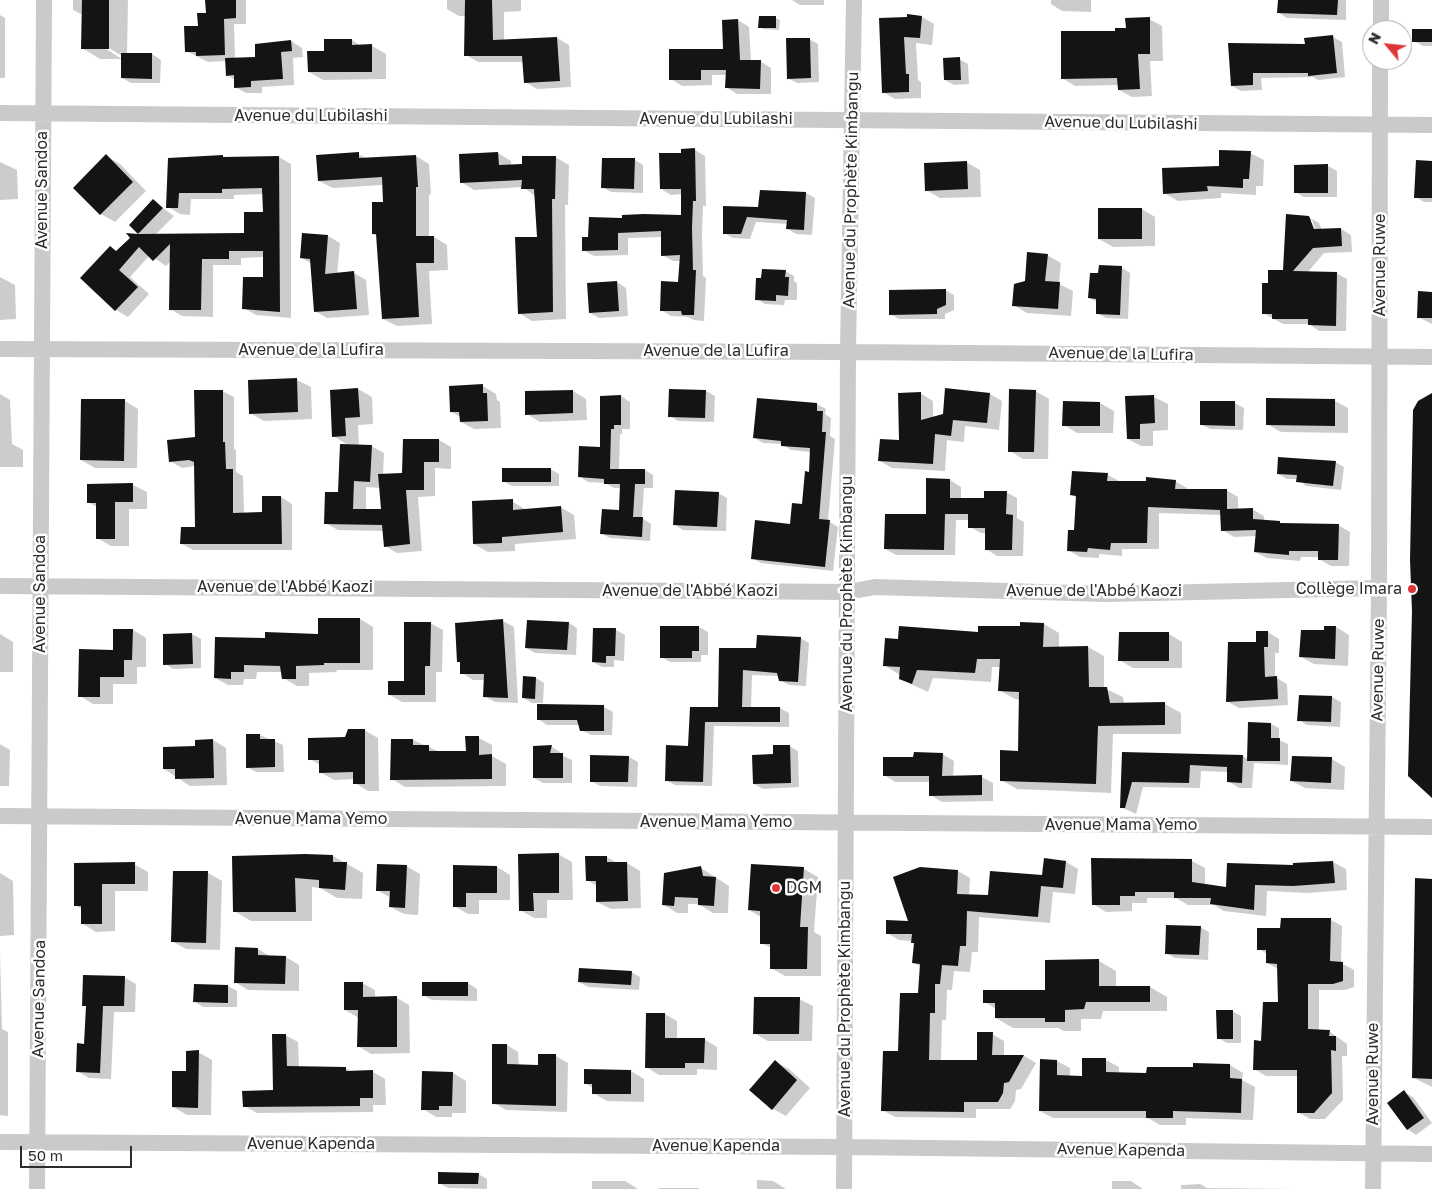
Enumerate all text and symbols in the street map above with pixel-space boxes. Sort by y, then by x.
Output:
north arrow [1362,20,1412,70]
text: N [1364,30,1384,47]
street label: Avenue du Prophète Kimbangu [839,72,863,308]
street label: Avenue du Lubilashi [234,106,388,126]
street label: Avenue du Lubilashi [639,109,793,129]
street label: Avenue du Lubilashi [1044,112,1198,134]
street label: Avenue Sandoa [32,131,52,249]
street label: Avenue Ruwe [1370,214,1390,316]
street label: Avenue de la Lufira [238,340,384,360]
street label: Avenue de la Lufira [643,341,789,361]
street label: Avenue de la Lufira [1048,343,1194,365]
street label: Avenue du Prophète Kimbangu [837,476,857,712]
street label: Avenue Sandoa [30,535,50,653]
street label: Avenue de l'Abbé Kaozi [197,577,373,597]
place label: Collège Imara [1296,579,1402,599]
street label: Avenue de l'Abbé Kaozi [602,581,778,601]
street label: Avenue de l'Abbé Kaozi [1006,581,1182,601]
marker: Collège Imara [1406,583,1418,595]
street label: Avenue Ruwe [1368,618,1388,722]
street label: Avenue Mama Yemo [235,809,387,829]
street label: Avenue Mama Yemo [640,812,792,832]
street label: Avenue Mama Yemo [1045,815,1197,835]
place label: DGM [786,878,822,898]
street label: Avenue du Prophète Kimbangu [835,881,855,1117]
marker: DGM [770,882,782,894]
street label: Avenue Sandoa [28,940,50,1058]
street label: Avenue Ruwe [1363,1023,1383,1125]
street label: Avenue Kapenda [247,1134,375,1154]
scale bar [22,1136,135,1168]
street label: Avenue Kapenda [652,1136,780,1156]
street label: Avenue Kapenda [1057,1139,1185,1161]
text: 50 m [28,1146,63,1164]

